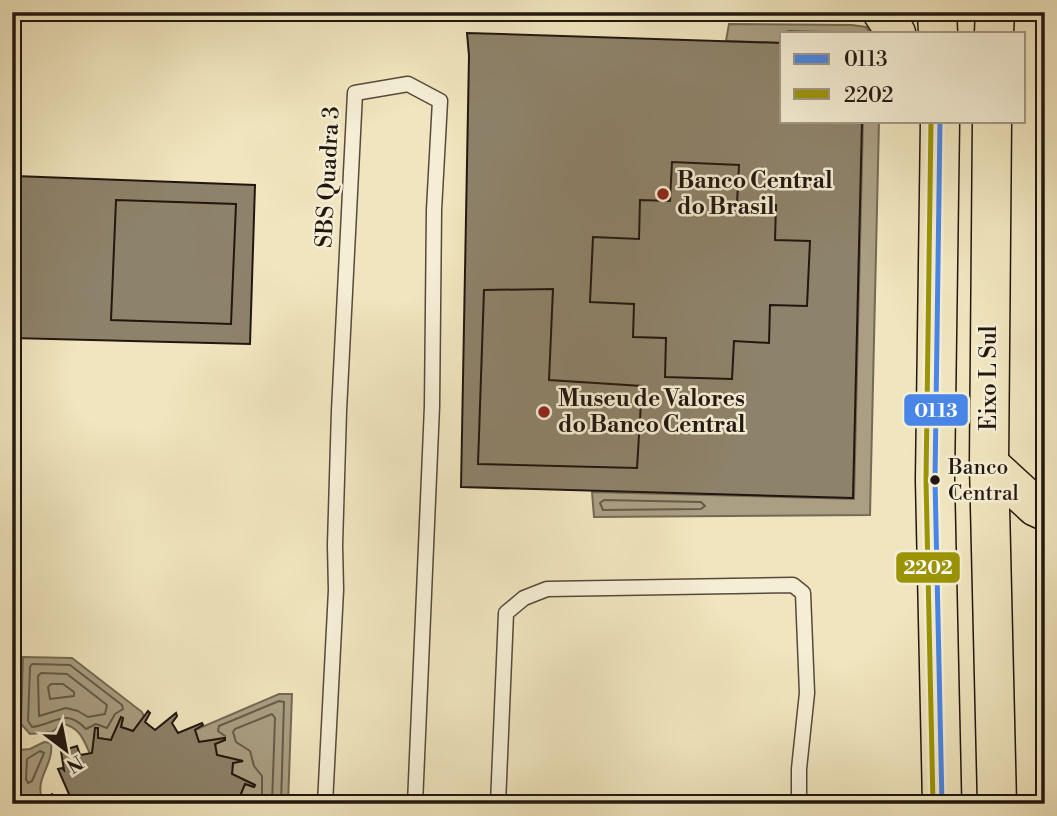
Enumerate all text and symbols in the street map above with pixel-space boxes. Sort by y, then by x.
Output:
legend [780,32,1026,122]
text: 0113 [844,47,888,73]
text: 2202 [844,83,894,109]
street label: SBS Quadra 3 [310,105,346,249]
place label: Banco Central do Brasil [677,167,833,221]
marker: Banco Central do Brasil [655,186,671,202]
street label: Eixo L Sul [975,325,1003,431]
place label: Museu de Valores do Banco Central [558,385,746,439]
line badge: 0113 [903,393,969,427]
text: 0113 [914,399,958,423]
marker: Museu de Valores do Banco Central [536,404,552,420]
place label: Banco Central [947,455,1019,507]
marker: Banco Central [928,473,942,487]
line badge: 2202 [895,551,961,584]
text: 2202 [903,556,953,580]
north arrow [32,714,102,784]
text: N [62,749,87,778]

